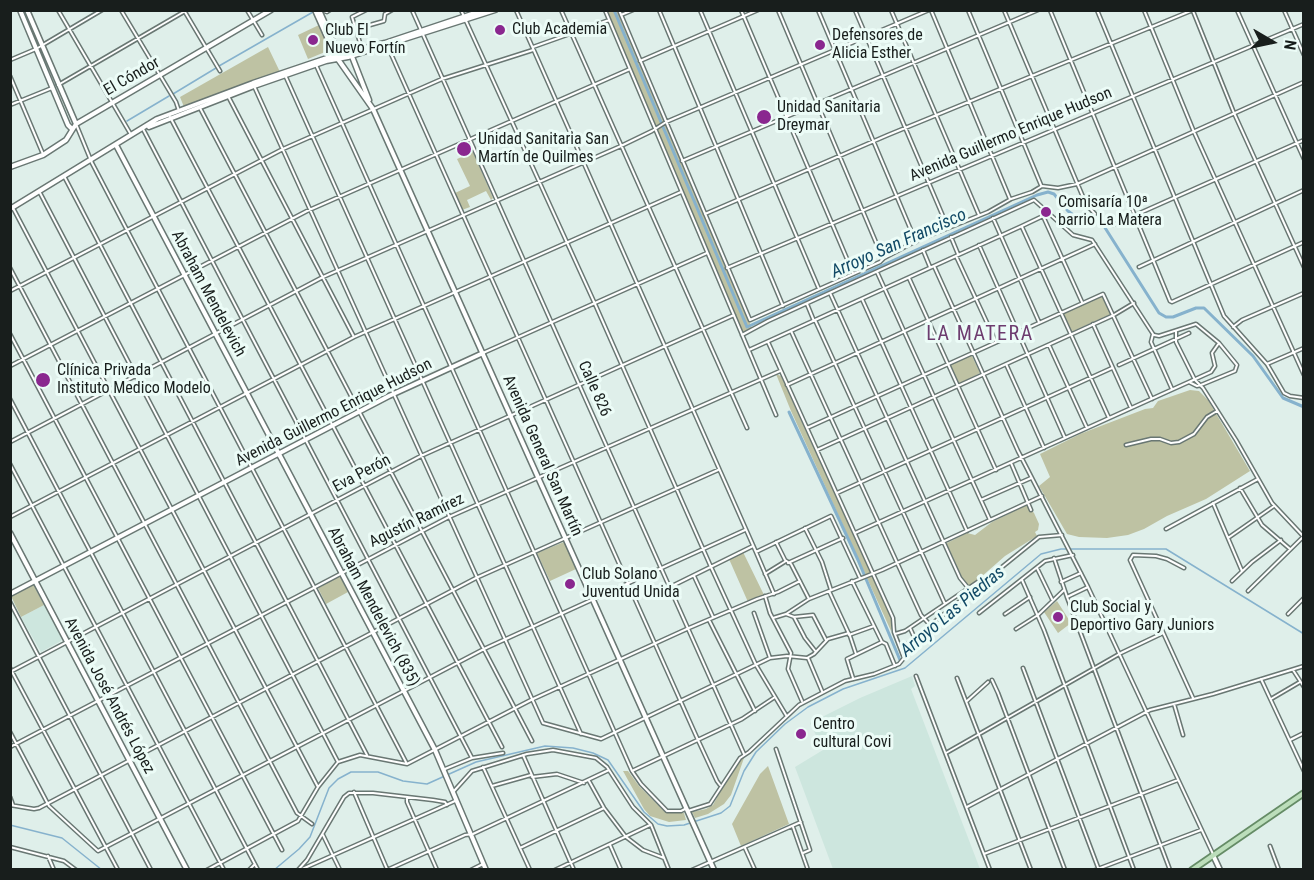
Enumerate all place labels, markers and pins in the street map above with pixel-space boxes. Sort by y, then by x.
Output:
place label: Club Academia [512,20,607,40]
place label: Club El Nuevo Fortín [325,21,406,59]
marker: Club Academia [493,23,507,37]
place label: Defensores de Alicia Esther [832,26,923,64]
marker: Club El Nuevo Fortín [306,33,320,47]
marker: Defensores de Alicia Esther [813,38,827,52]
place label: Unidad Sanitaria Dreymar [777,98,881,136]
marker: Unidad Sanitaria Dreymar [755,108,773,126]
place label: Unidad Sanitaria San Martín de Quilmes [478,130,609,168]
marker: Unidad Sanitaria San Martín de Quilmes [455,140,473,158]
place label: Comisaría 10ª barrio La Matera [1058,193,1162,231]
marker: Comisaría 10ª barrio La Matera [1039,205,1053,219]
place label: Clínica Privada Instituto Medico Modelo [57,361,211,399]
marker: Clínica Privada Instituto Medico Modelo [34,371,52,389]
place label: Club Solano Juventud Unida [582,565,680,603]
marker: Club Solano Juventud Unida [563,577,577,591]
place label: Club Social y Deportivo Gary Juniors [1070,598,1214,636]
marker: Club Social y Deportivo Gary Juniors [1051,610,1065,624]
place label: Centro cultural Covi [813,715,891,753]
marker: Centro cultural Covi [794,727,808,741]

